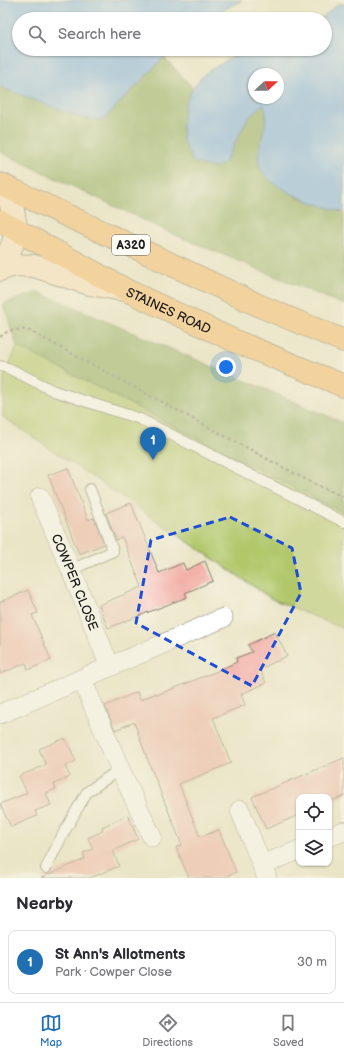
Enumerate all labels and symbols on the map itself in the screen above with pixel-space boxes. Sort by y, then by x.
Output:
north arrow [248,68,284,104]
road number: A320 [112,235,150,255]
street label: STAINES ROAD [123,284,214,338]
your location [216,357,236,377]
pin: 1 [140,427,166,460]
street label: COWPER CLOSE [48,532,102,633]

